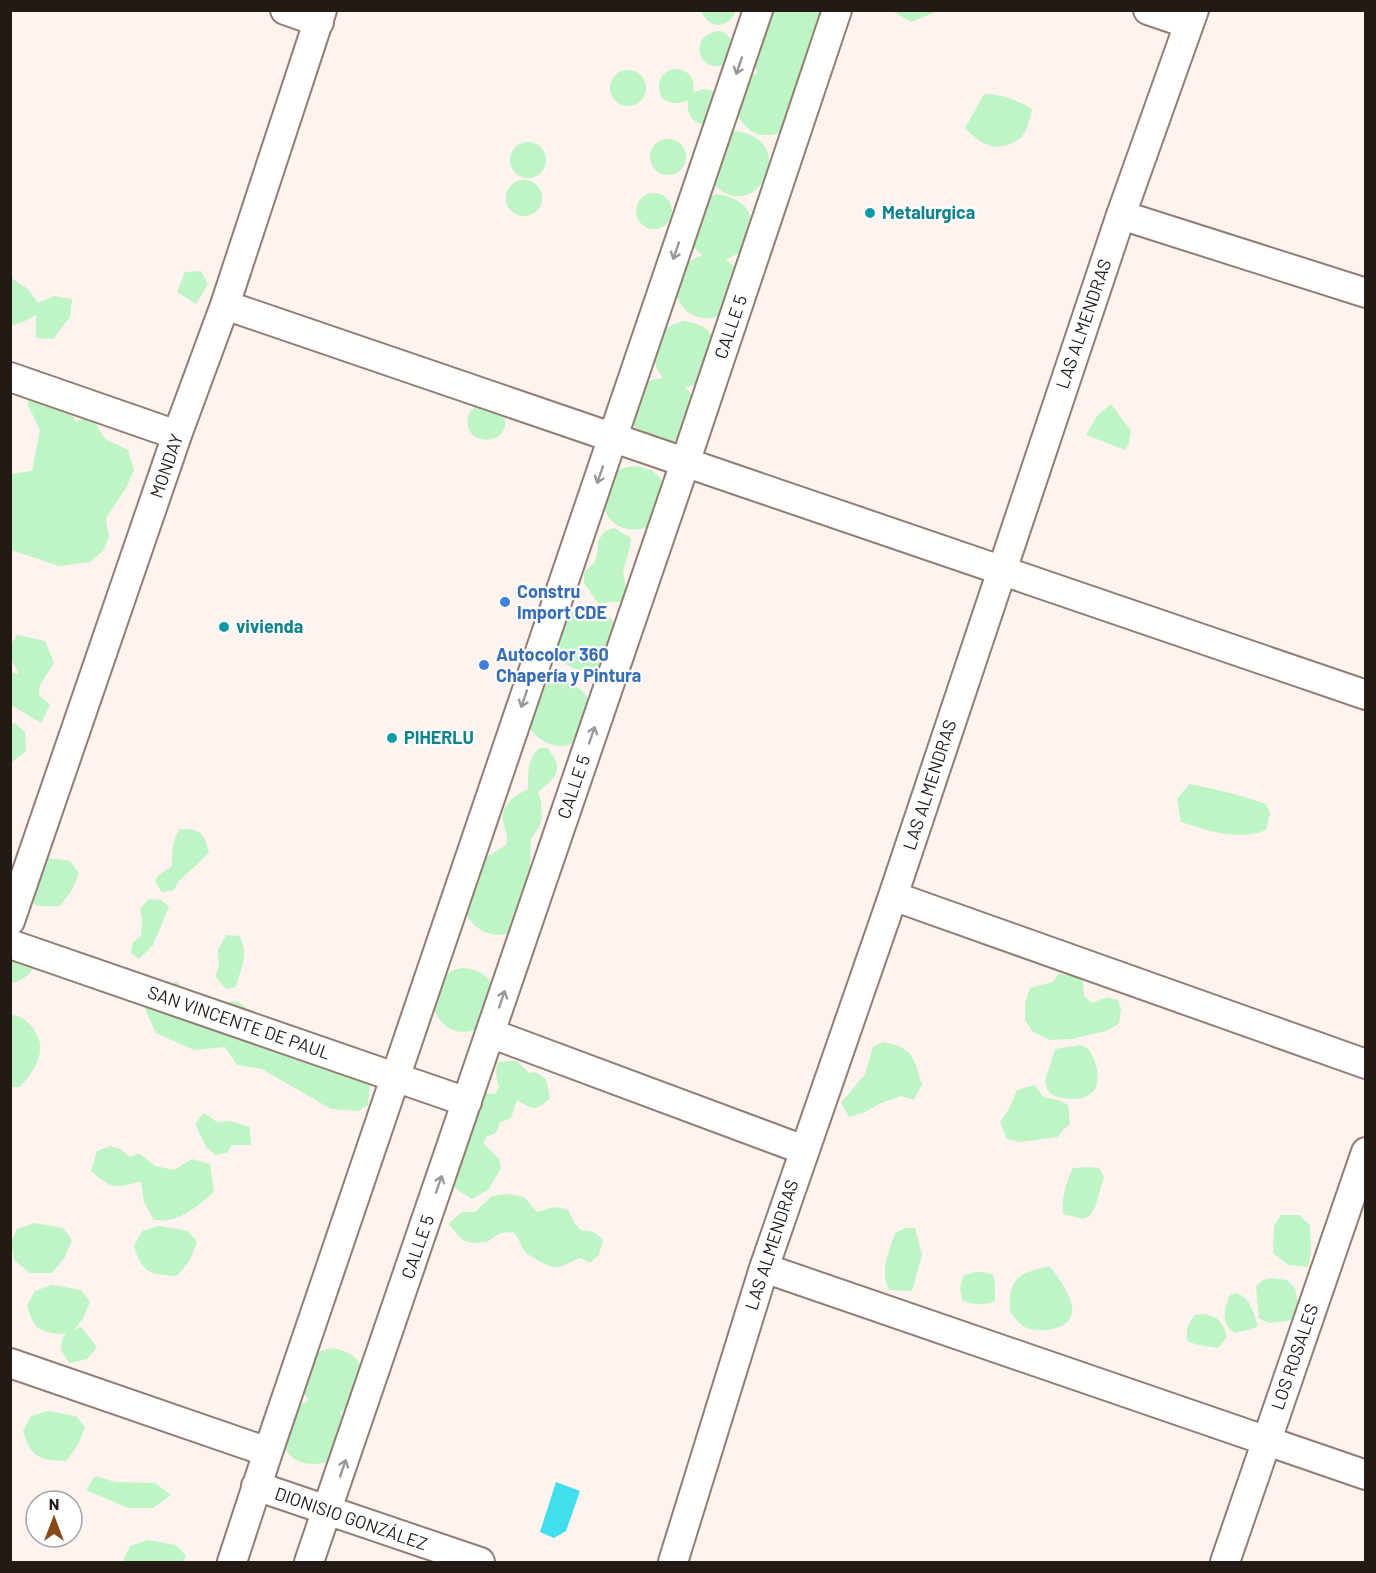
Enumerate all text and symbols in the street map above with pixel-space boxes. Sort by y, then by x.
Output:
one-way arrow [733,56,744,75]
place label: Metalurgica [882,201,975,223]
marker: Metalurgica [863,206,877,220]
one-way arrow [670,241,681,260]
street label: LAS ALMENDRAS [1051,256,1116,391]
street label: CALLE 5 [709,292,751,361]
street label: MONDAY [145,431,187,501]
one-way arrow [594,465,605,484]
place label: Constru Import CDE [517,580,607,623]
marker: Constru Import CDE [498,595,512,609]
place label: vivienda [236,615,303,637]
marker: vivienda [217,620,231,634]
place label: Autocolor 360 Chapería y Pintura [496,643,641,686]
marker: Autocolor 360 Chapería y Pintura [477,658,491,672]
one-way arrow [517,689,528,708]
street label: LAS ALMENDRAS [898,717,960,853]
place label: PIHERLU [404,726,474,748]
one-way arrow [588,726,599,745]
marker: PIHERLU [385,731,399,745]
street label: CALLE 5 [552,752,594,821]
street label: SAN VINCENTE DE PAUL [145,980,334,1064]
one-way arrow [497,990,508,1009]
one-way arrow [435,1175,446,1194]
street label: LAS ALMENDRAS [740,1177,802,1313]
street label: CALLE 5 [396,1212,438,1281]
street label: LOS ROSALES [1266,1301,1322,1413]
one-way arrow [338,1459,349,1478]
street label: DIONISIO GONZÁLEZ [272,1482,431,1554]
north arrow [24,1489,84,1549]
text: N [49,1494,59,1513]

